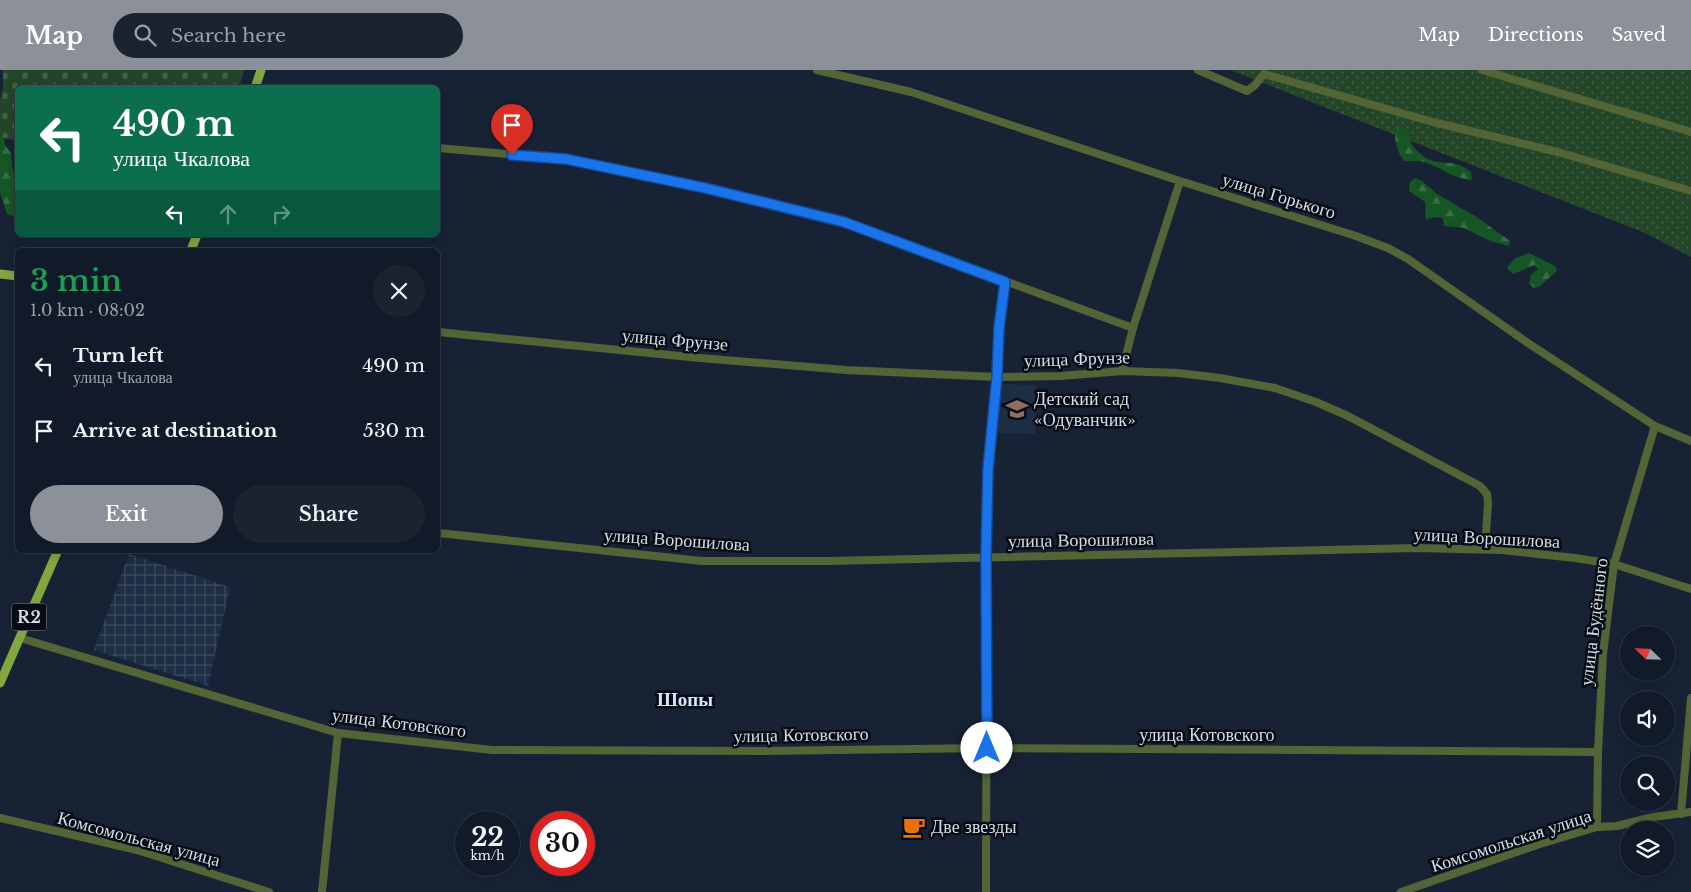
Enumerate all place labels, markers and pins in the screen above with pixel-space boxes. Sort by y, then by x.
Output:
pin [491,104,533,155]
place label: Детский сад «Одуванчик» [1034,388,1136,431]
school or university icon: Детский сад «Одуванчик» [1004,396,1030,422]
cafe icon: Две звезды [901,814,927,840]
place label: Две звезды [931,816,1017,838]

